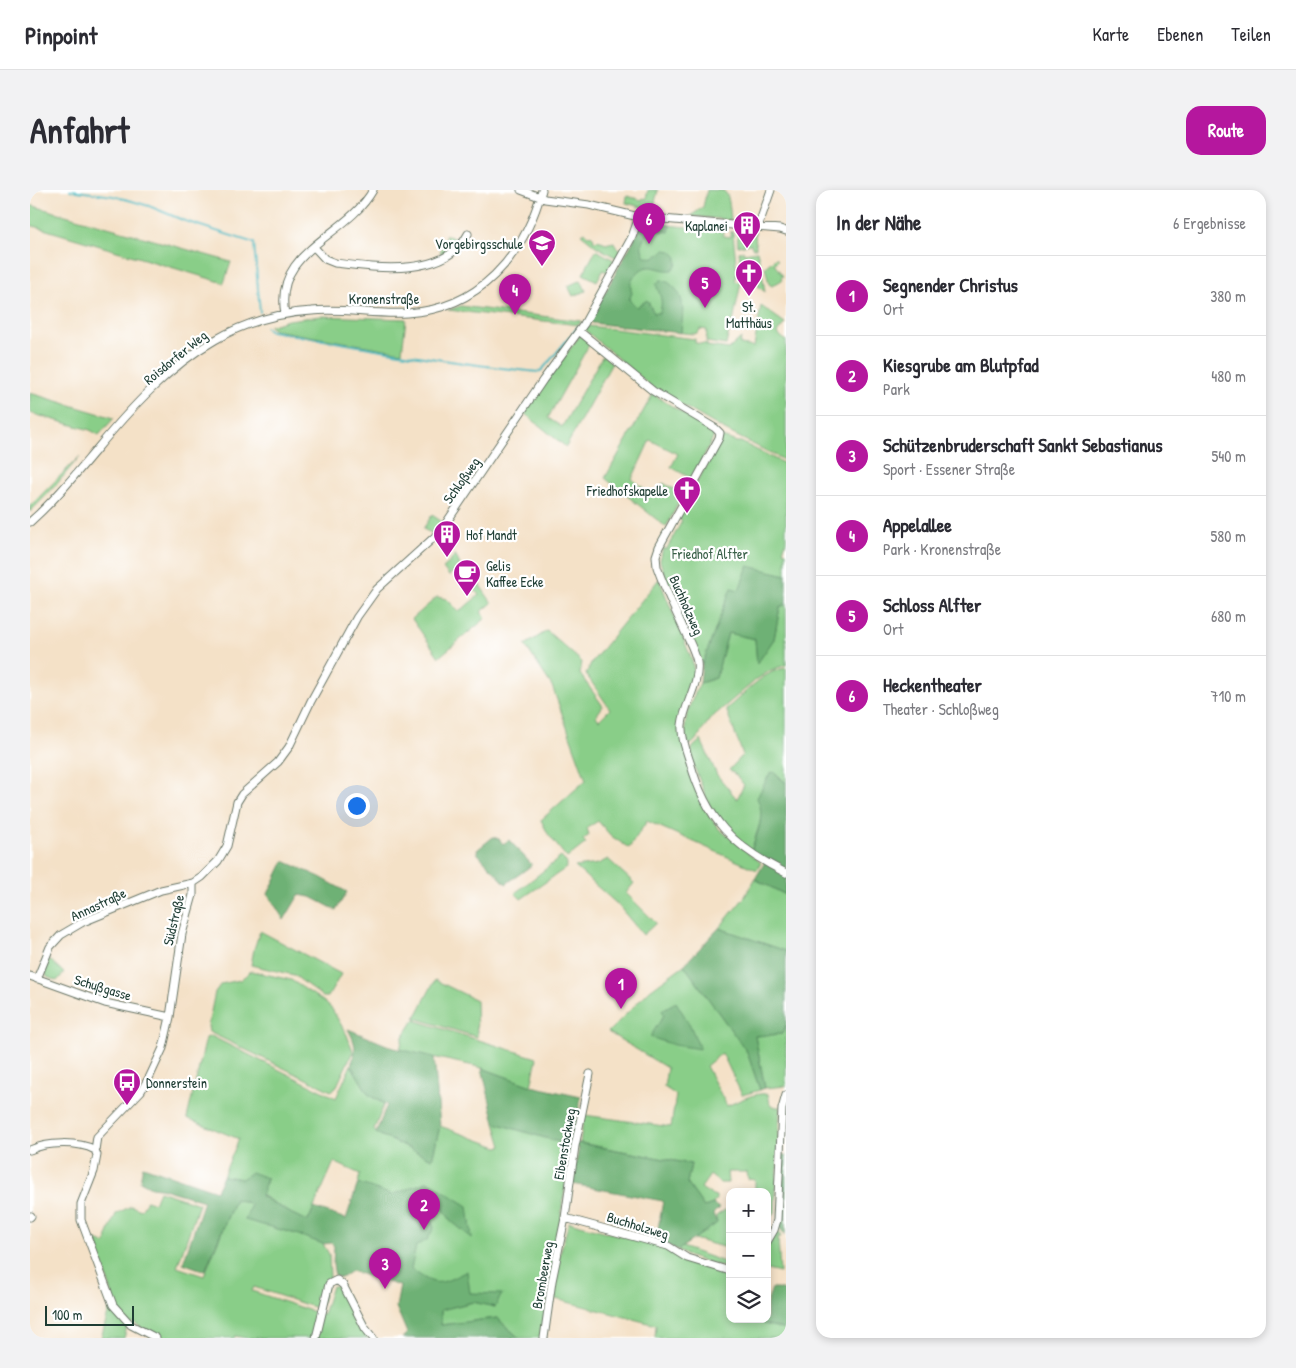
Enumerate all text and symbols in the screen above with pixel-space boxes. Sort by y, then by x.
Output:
text: Pinpoint [25,19,97,51]
text: Karte [1093,22,1129,47]
text: Ebenen [1157,22,1203,47]
text: Teilen [1231,22,1271,47]
button: Route [1186,106,1266,155]
text: Anfahrt [30,107,129,154]
pin: 6 [633,203,665,244]
text: In der Nähe [836,208,921,237]
building icon: Kaplanei [732,210,762,249]
text: 6 Ergebnisse [1173,212,1246,234]
place label: Kaplanei [685,216,728,236]
school or university icon: Vorgebirgsschule [527,228,557,267]
place label: Vorgebirgsschule [435,234,523,254]
church icon: St. Matthäus [734,258,764,297]
pin: 5 [689,267,721,308]
text: Segnender Christus [883,272,1018,298]
pin: 4 [499,274,531,315]
text: 1 [849,285,855,307]
text: 380 m [1210,285,1246,307]
street label: Kronenstraße [349,289,420,309]
place label: St. Matthäus [726,297,772,332]
text: Ort [883,298,904,320]
street label: Roisdorfer Weg [139,325,211,389]
text: Kiesgrube am Blutpfad [883,352,1039,378]
text: 2 [848,365,856,387]
text: 480 m [1211,365,1246,387]
text: Park [883,378,910,400]
text: Schützenbruderschaft Sankt Sebastianus [883,432,1163,458]
text: 3 [848,445,856,467]
text: 540 m [1212,445,1246,467]
street label: Schloßweg [438,453,485,508]
text: Sport · Essener Straße [883,458,1015,480]
church icon: Friedhofskapelle [672,475,702,514]
place label: Friedhofskapelle [586,481,668,501]
text: Appelallee [883,512,952,538]
building icon: Hof Mandt [432,519,462,558]
place label: Hof Mandt [466,525,517,544]
text: 4 [849,525,855,547]
text: 580 m [1211,525,1246,547]
text: Park · Kronenstraße [883,538,1001,560]
park label: Friedhof Alfter [671,544,749,563]
place label: Gelis Kaffee Ecke [486,556,544,591]
cafe icon: Gelis Kaffee Ecke [452,558,482,597]
street label: Buchholzweg [664,572,709,638]
text: Schloss Alfter [883,592,981,618]
text: 5 [849,605,855,627]
text: 680 m [1211,605,1246,627]
text: Ort [883,618,904,640]
text: Heckentheater [883,672,982,698]
text: 6 [849,685,855,707]
text: 710 m [1211,685,1246,707]
text: Theater · Schloßweg [883,698,999,720]
your location [344,793,370,819]
street label: Annastraße [67,883,130,926]
street label: Südstraße [158,892,189,947]
pin: 1 [605,968,637,1009]
street label: Schußgasse [72,969,134,1006]
bus stop icon: Donnerstein [112,1067,142,1106]
place label: Donnerstein [146,1073,207,1092]
street label: Eibenstockweg [548,1107,581,1181]
map controls [726,1188,771,1323]
button: + [726,1188,771,1233]
pin: 2 [408,1189,440,1230]
street label: Buchholzweg [605,1207,671,1244]
button: − [726,1233,771,1278]
street label: Brombeerweg [527,1240,558,1310]
pin: 3 [369,1248,401,1289]
button: layers [726,1278,771,1323]
scale bar [45,1303,134,1326]
text: 100 m [52,1305,82,1324]

